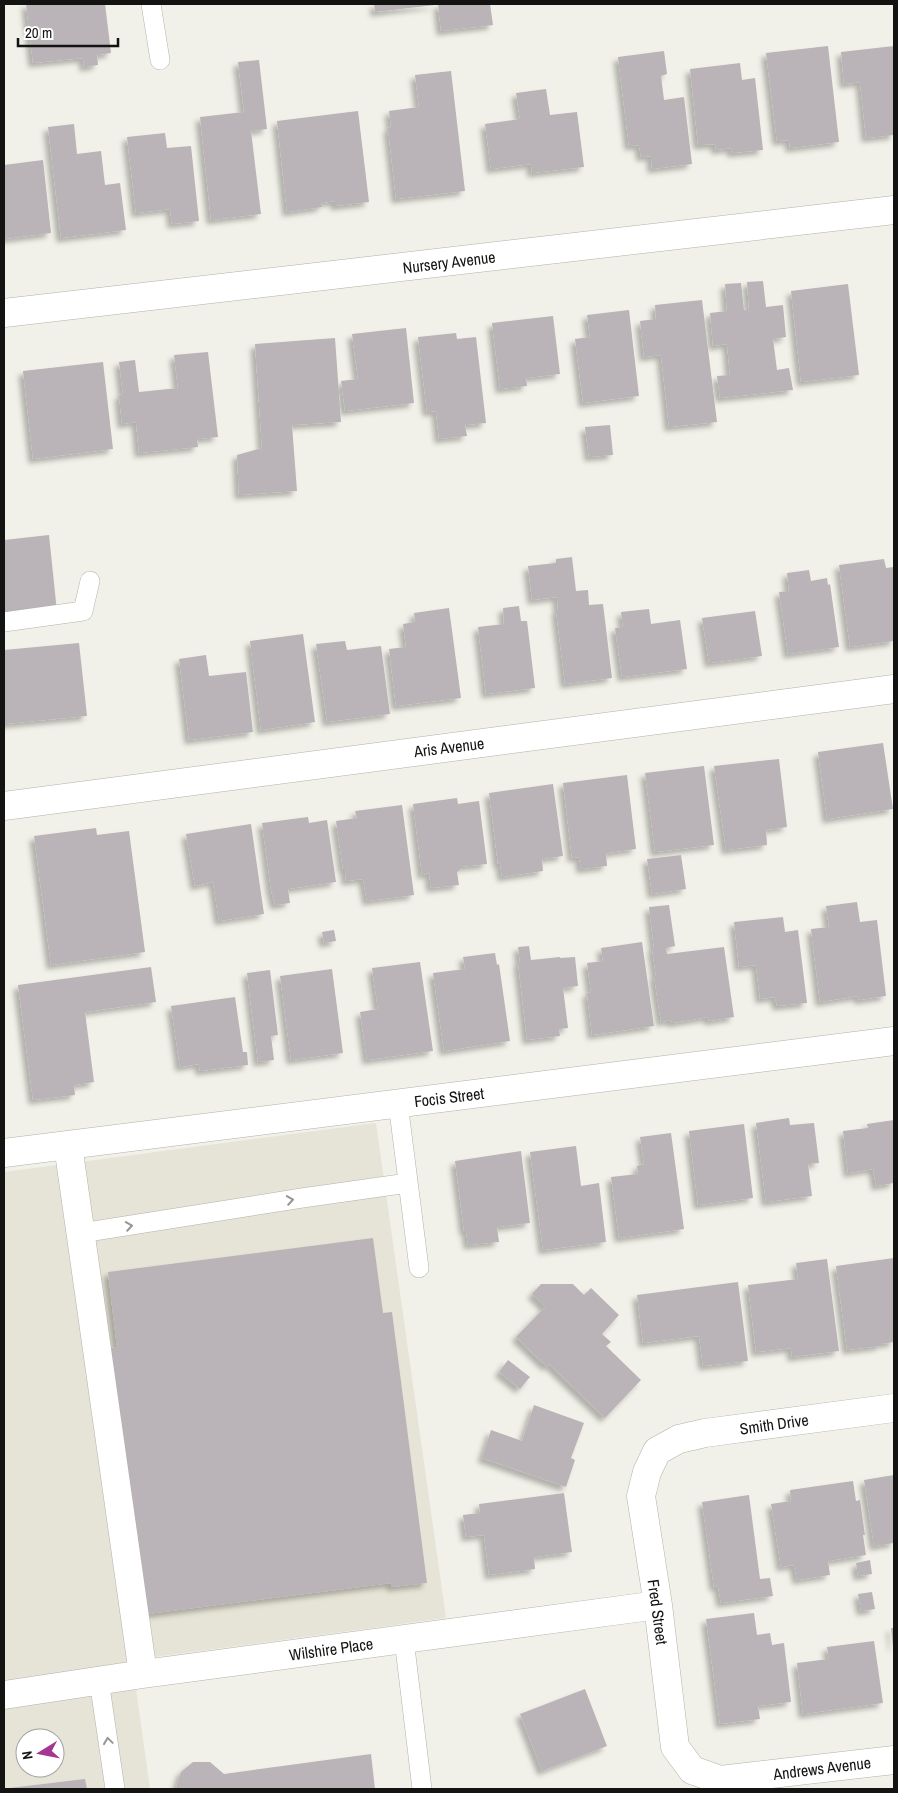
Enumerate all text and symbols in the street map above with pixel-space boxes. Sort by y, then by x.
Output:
scale bar [18,15,118,47]
text: 20 m [25,22,52,43]
street label: Nursery Avenue [401,245,497,279]
street label: Aris Avenue [412,732,485,762]
street label: Focis Street [413,1082,485,1112]
one-way arrow [285,1195,294,1205]
one-way arrow [125,1221,134,1231]
street label: Smith Drive [738,1408,810,1440]
street label: Fred Street [643,1578,674,1646]
street label: Wilshire Place [288,1632,374,1666]
north arrow [15,1728,65,1778]
one-way arrow [103,1737,114,1745]
text: N [18,1750,37,1761]
street label: Andrews Avenue [771,1751,872,1785]

